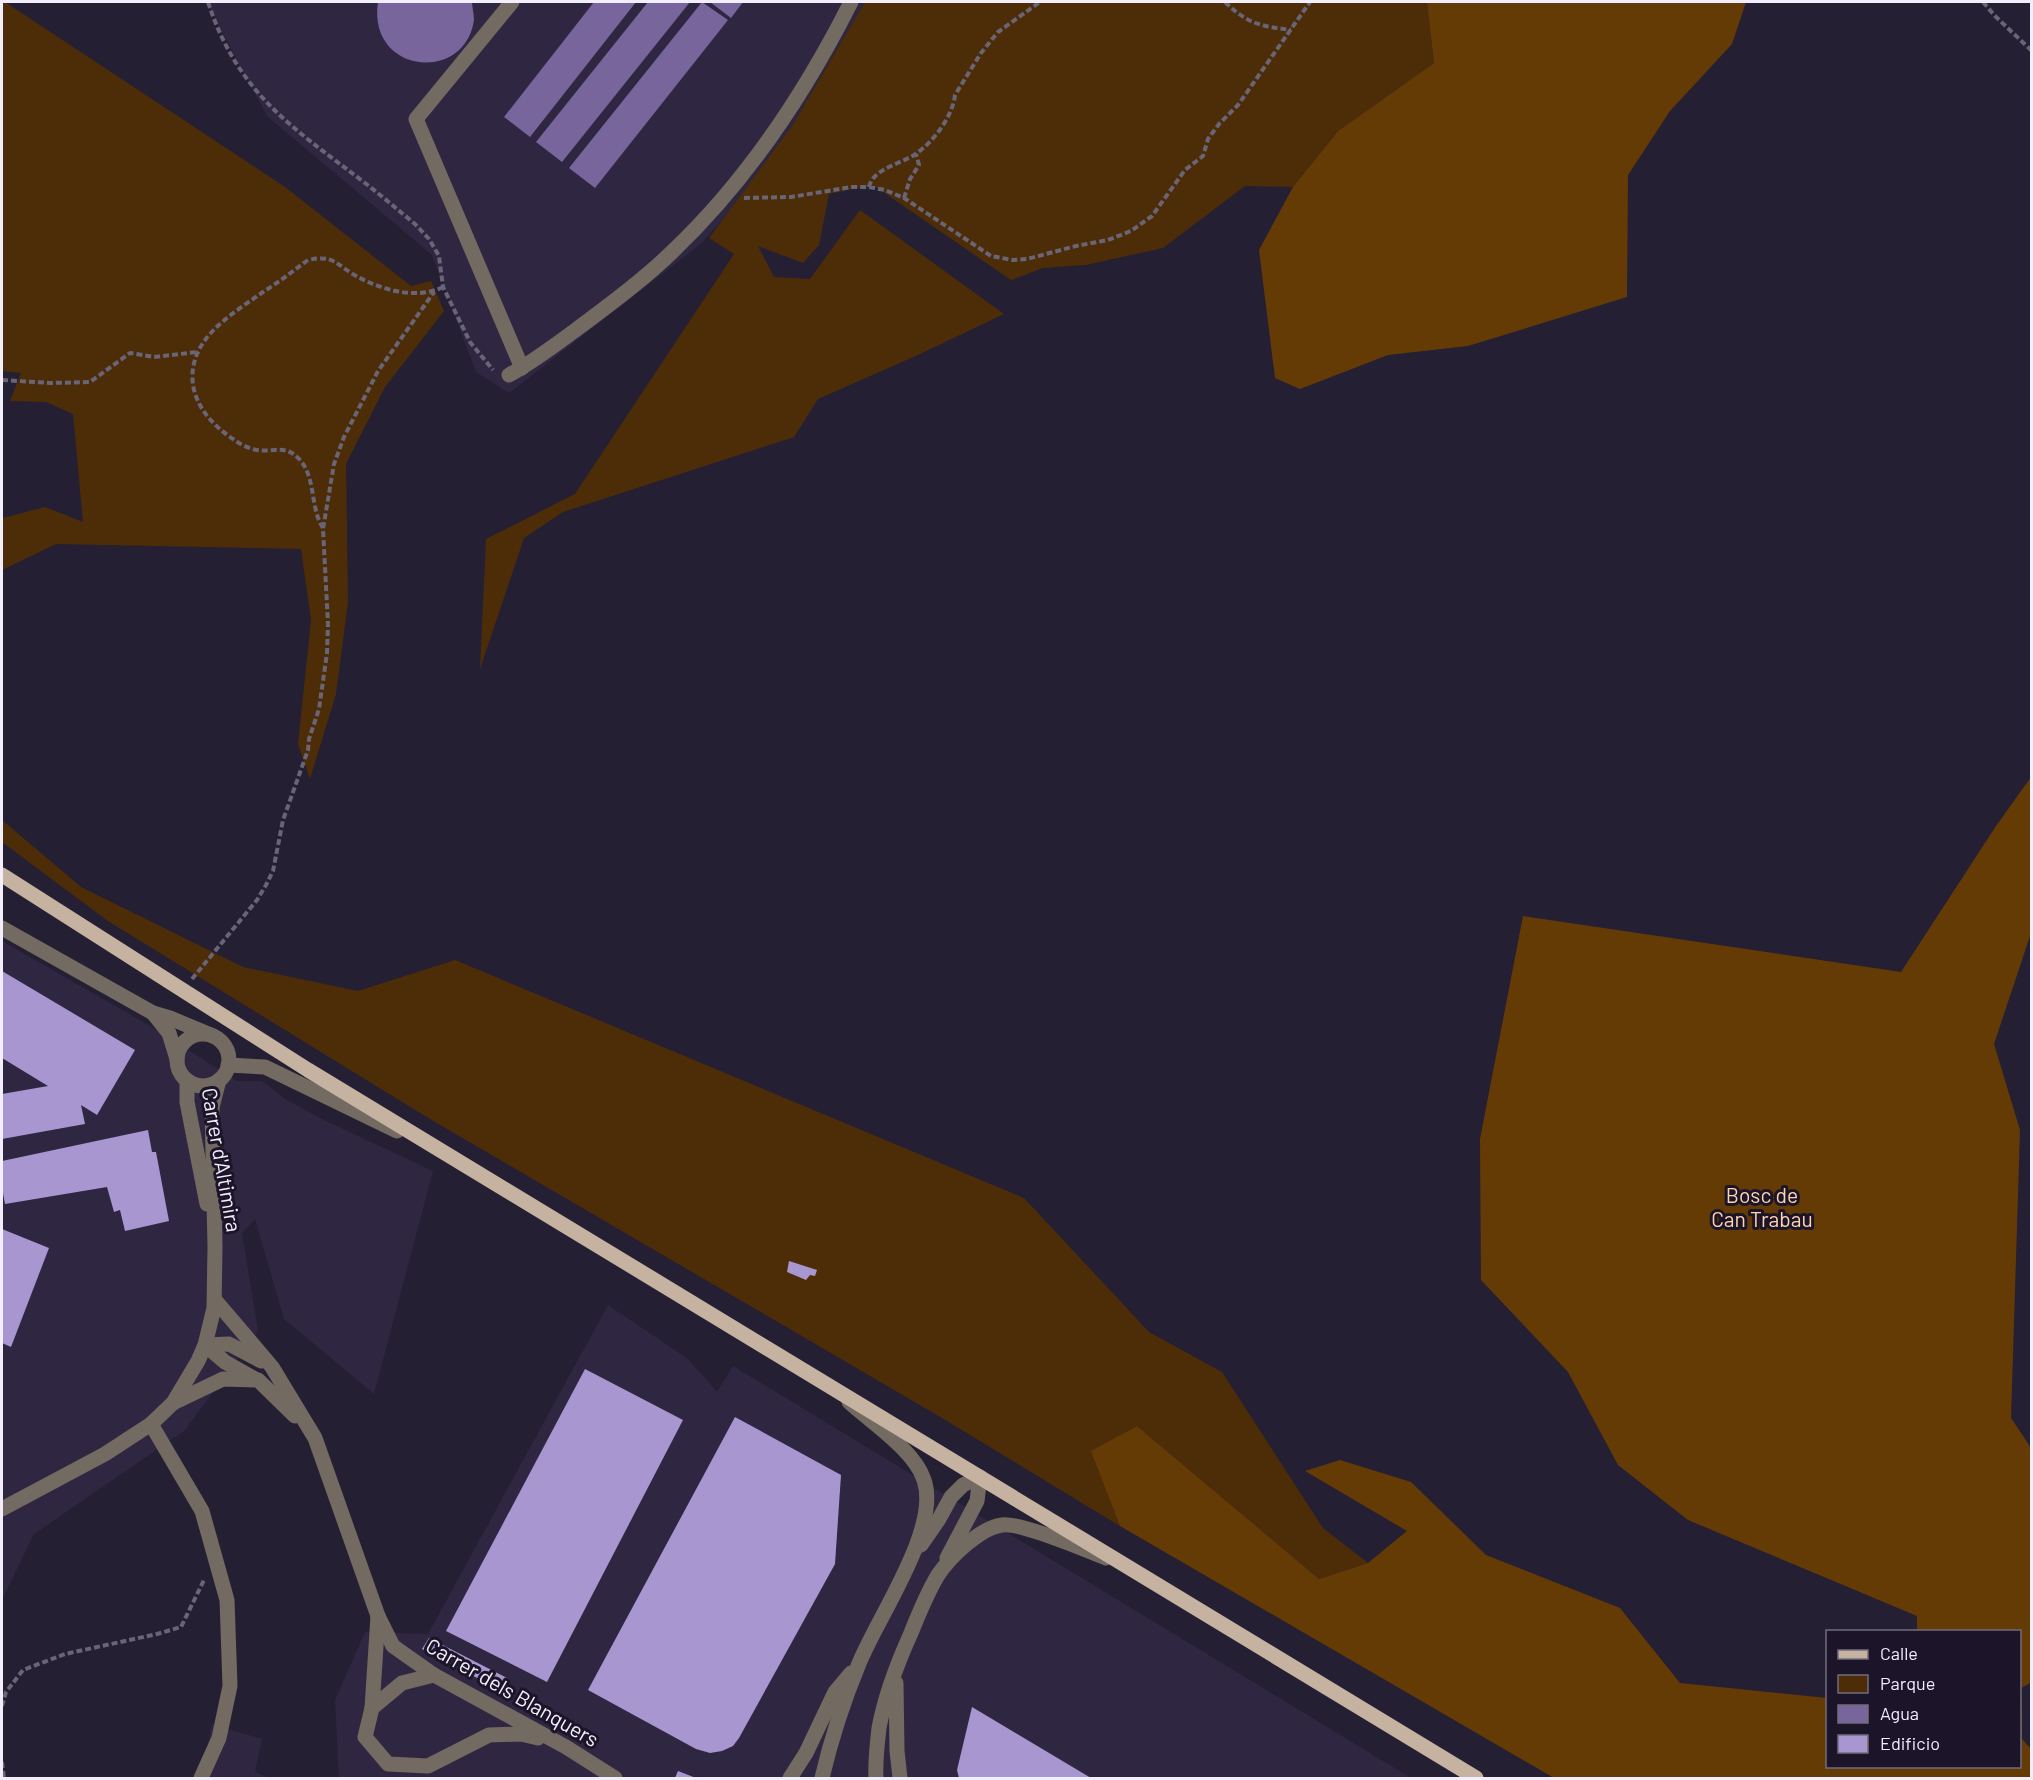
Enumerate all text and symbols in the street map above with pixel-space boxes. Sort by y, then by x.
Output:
street label: Carrer d'Altimira [197,1086,247,1234]
park label: Bosc de Can Trabau [1711,1182,1813,1231]
legend [1826,1630,2021,1768]
street label: Carrer dels Blanquers [422,1632,603,1751]
text: Calle [1880,1642,1918,1664]
text: Parque [1880,1672,1935,1694]
text: Agua [1880,1702,1919,1724]
text: Edificio [1880,1732,1940,1754]

